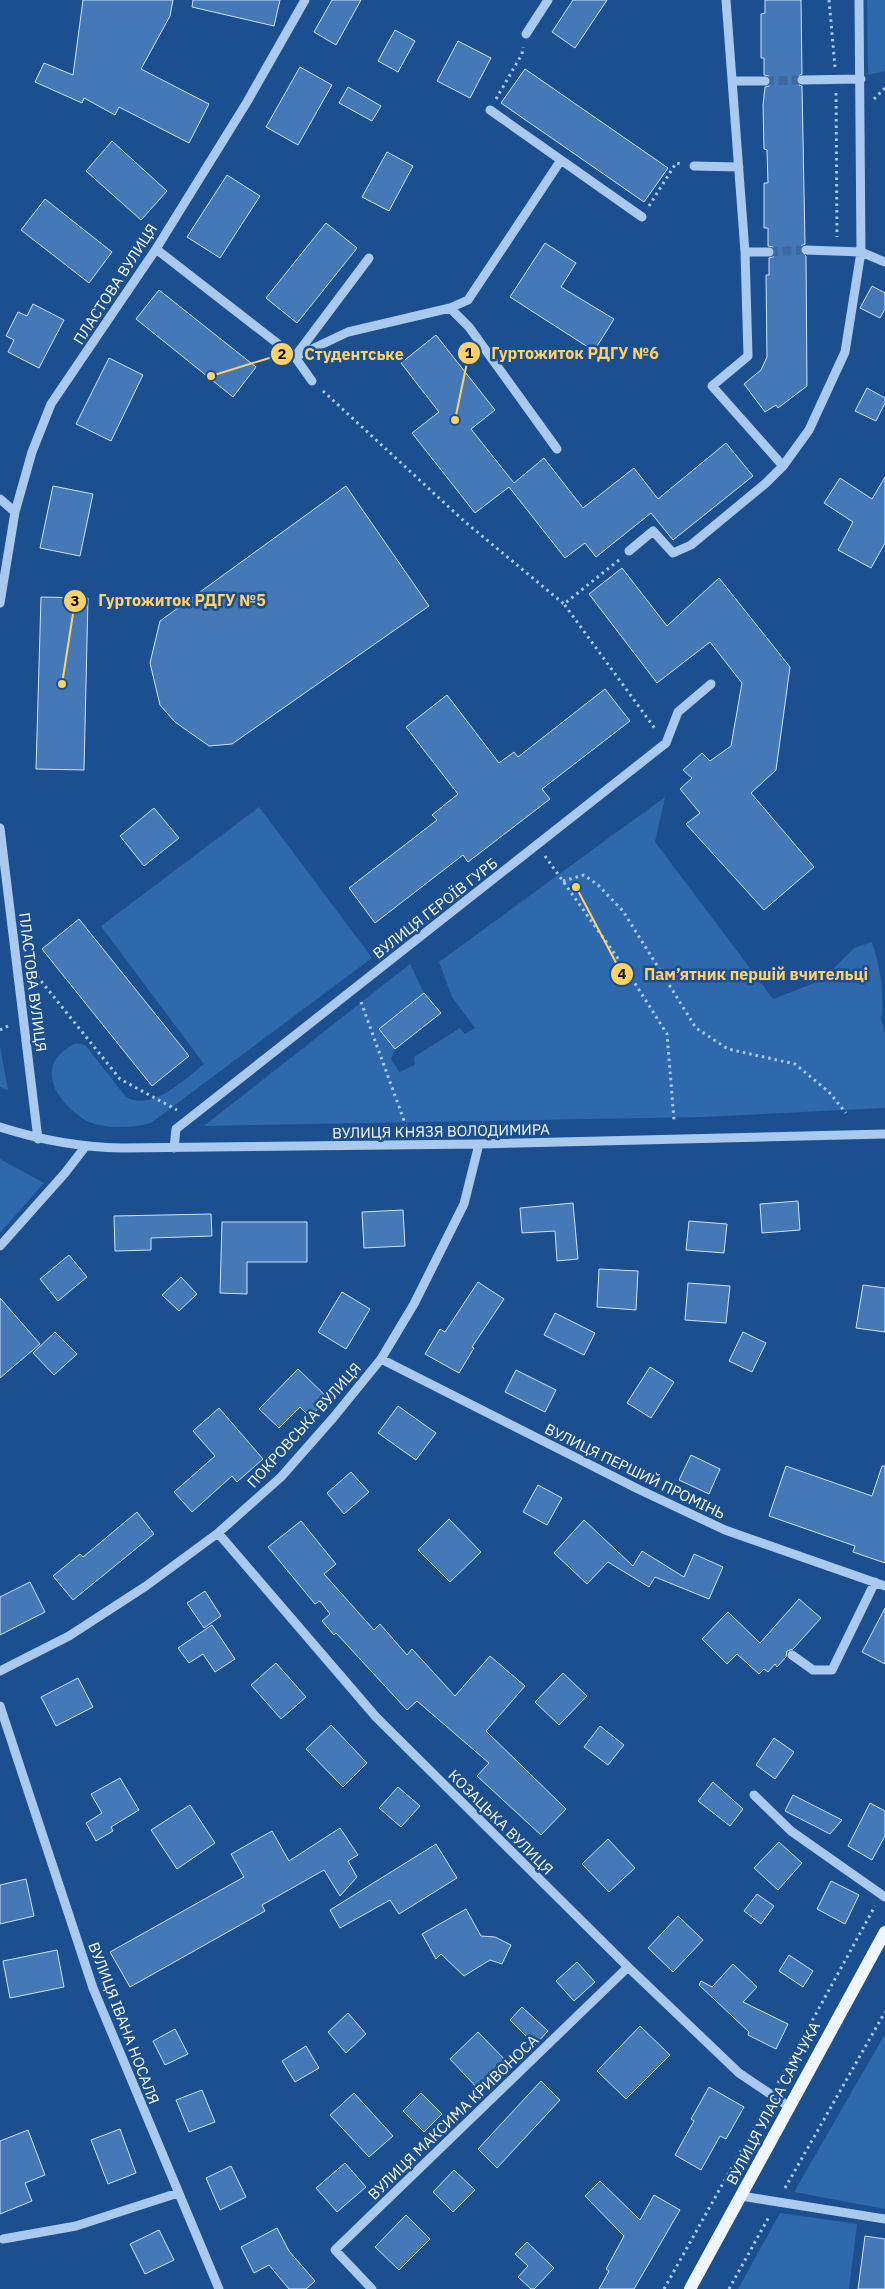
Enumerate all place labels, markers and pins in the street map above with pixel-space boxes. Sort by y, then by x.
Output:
callout: Гуртожиток РДГУ №6 [456,337,669,368]
callout: Студентське [269,338,413,369]
callout: Гуртожиток РДГУ №5 [63,585,275,616]
callout: Пам’ятник першій вчительці [609,959,878,990]

